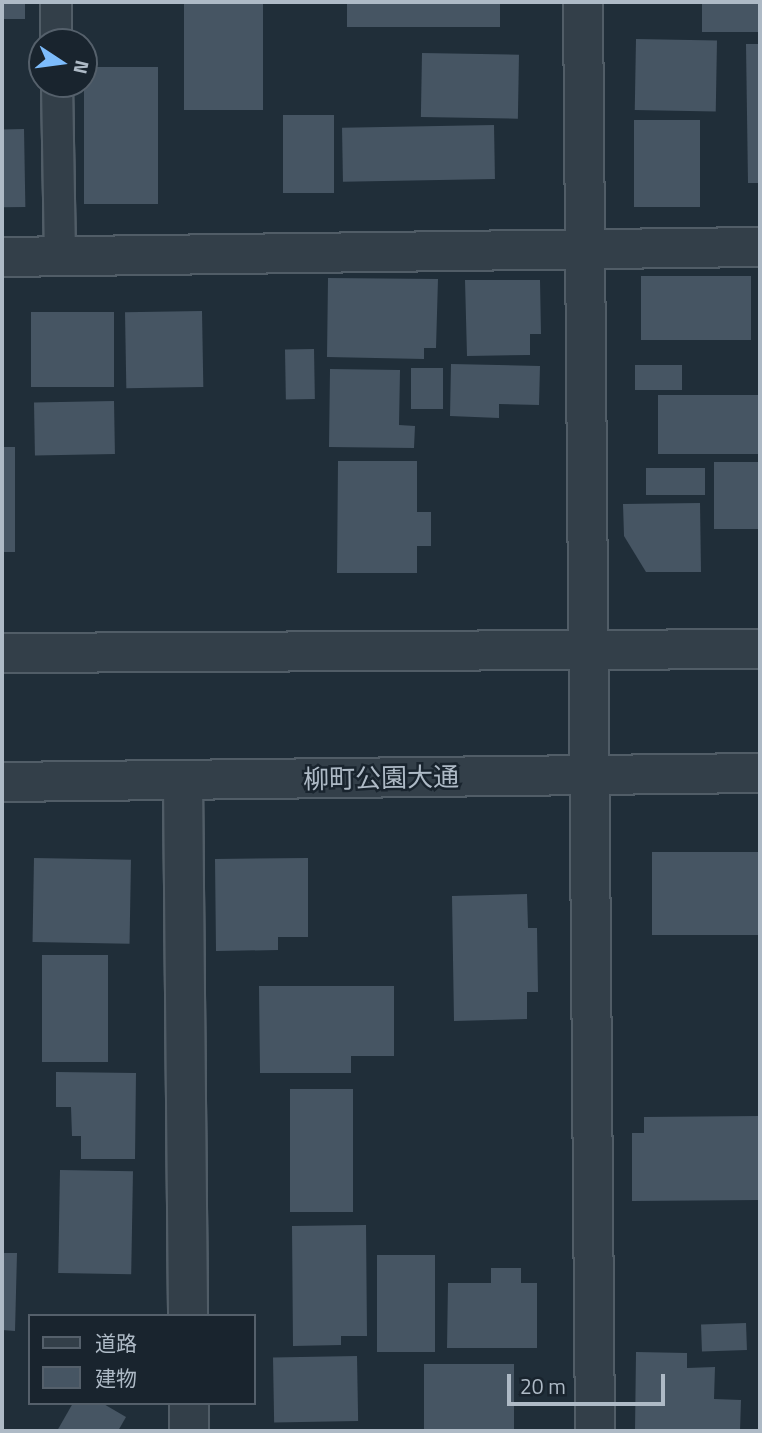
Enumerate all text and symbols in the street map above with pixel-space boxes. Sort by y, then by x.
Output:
north arrow [28,28,98,98]
text: N [66,58,98,77]
street label: 柳町公園大通 [303,761,459,795]
legend [28,1314,256,1405]
text: 道路 [95,1327,137,1359]
scale bar [510,1360,668,1404]
text: 建物 [95,1362,137,1394]
text: 20 m [520,1370,566,1402]

